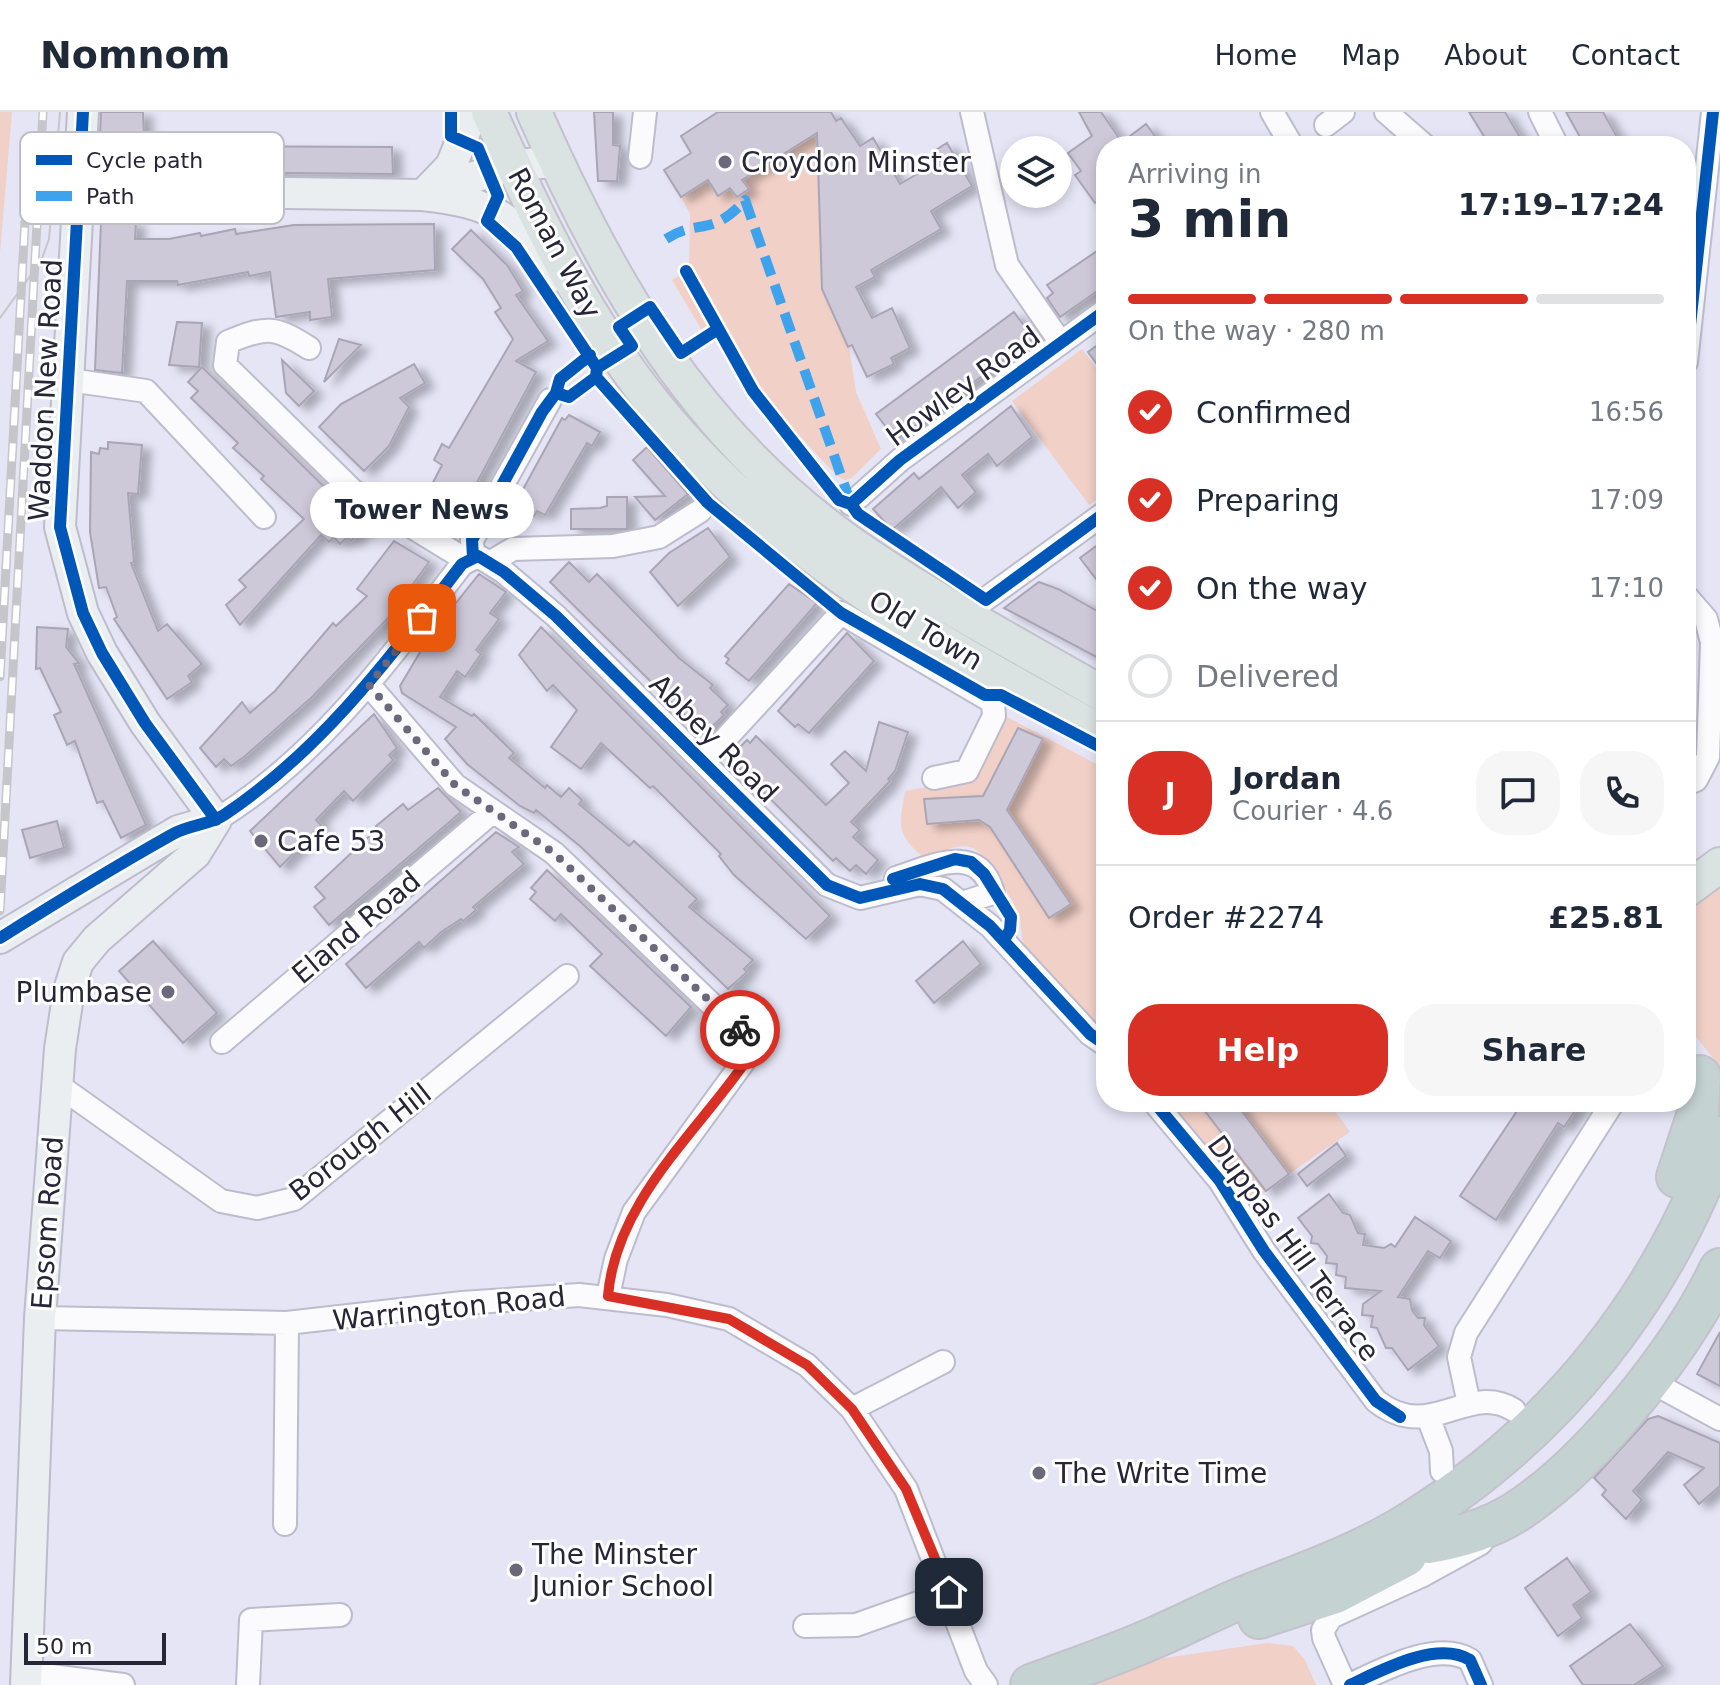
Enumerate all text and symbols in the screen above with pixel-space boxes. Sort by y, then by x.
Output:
text: Nomnom [40,33,230,77]
text: Home [1214,39,1297,72]
text: Map [1341,39,1400,72]
text: About [1444,39,1527,72]
text: Contact [1571,39,1680,72]
legend [20,132,284,224]
map controls [1000,136,1072,208]
button: layers [1000,136,1072,208]
place label: Croydon Minster [741,146,971,179]
text: Cycle path [86,148,203,173]
marker: Croydon Minster [716,153,734,171]
text: Arriving in [1128,159,1262,189]
street label: Roman Way [501,162,608,324]
text: Path [86,184,134,209]
text: 17:19–17:24 [1458,187,1664,222]
text: 3 min [1128,189,1291,249]
street label: Waddon New Road [22,258,69,522]
text: On the way · 280 m [1128,316,1385,346]
street label: Howley Road [880,320,1047,453]
icon: check [1128,390,1172,434]
text: Confirmed [1196,395,1352,430]
text: 16:56 [1589,397,1664,427]
icon: check [1128,478,1172,522]
callout: Tower News [310,482,534,538]
text: Preparing [1196,483,1340,518]
text: 17:09 [1589,485,1664,515]
text: Tower News [335,495,509,525]
icon: check [1128,566,1172,610]
text: On the way [1196,571,1368,606]
text: 17:10 [1589,573,1664,603]
pin [388,584,456,652]
street label: Old Town [863,584,989,677]
icon: bag [400,596,444,640]
text: Delivered [1196,659,1340,694]
street label: Abbey Road [643,667,785,809]
button: chat [1476,751,1560,835]
button: phone [1580,751,1664,835]
text: Jordan [1232,761,1342,796]
text: J [1164,776,1176,811]
text: Courier · 4.6 [1232,796,1393,826]
place label: Cafe 53 [277,825,385,858]
marker: Cafe 53 [252,832,270,850]
street label: Eland Road [285,864,427,991]
text: Order #2274 [1128,900,1324,935]
text: £25.81 [1548,900,1664,935]
place label: Plumbase [16,976,152,1009]
marker: Plumbase [159,983,177,1001]
courier [700,990,780,1070]
button: Help [1128,1004,1388,1096]
button: Share [1404,1004,1664,1096]
icon: bike [718,1008,762,1052]
street label: Borough Hill [283,1077,438,1208]
street label: Duppas Hill Terrace [1201,1129,1386,1367]
street label: Epsom Road [25,1135,70,1311]
street label: Warrington Road [331,1280,567,1337]
place label: The Write Time [1054,1457,1267,1490]
marker: The Write Time [1030,1464,1048,1482]
place label: The Minster Junior School [530,1538,714,1603]
pin [915,1558,983,1626]
marker: The Minster Junior School [507,1561,525,1579]
icon: home [927,1570,971,1614]
scale bar [24,1629,166,1665]
text: 50 m [36,1634,92,1659]

